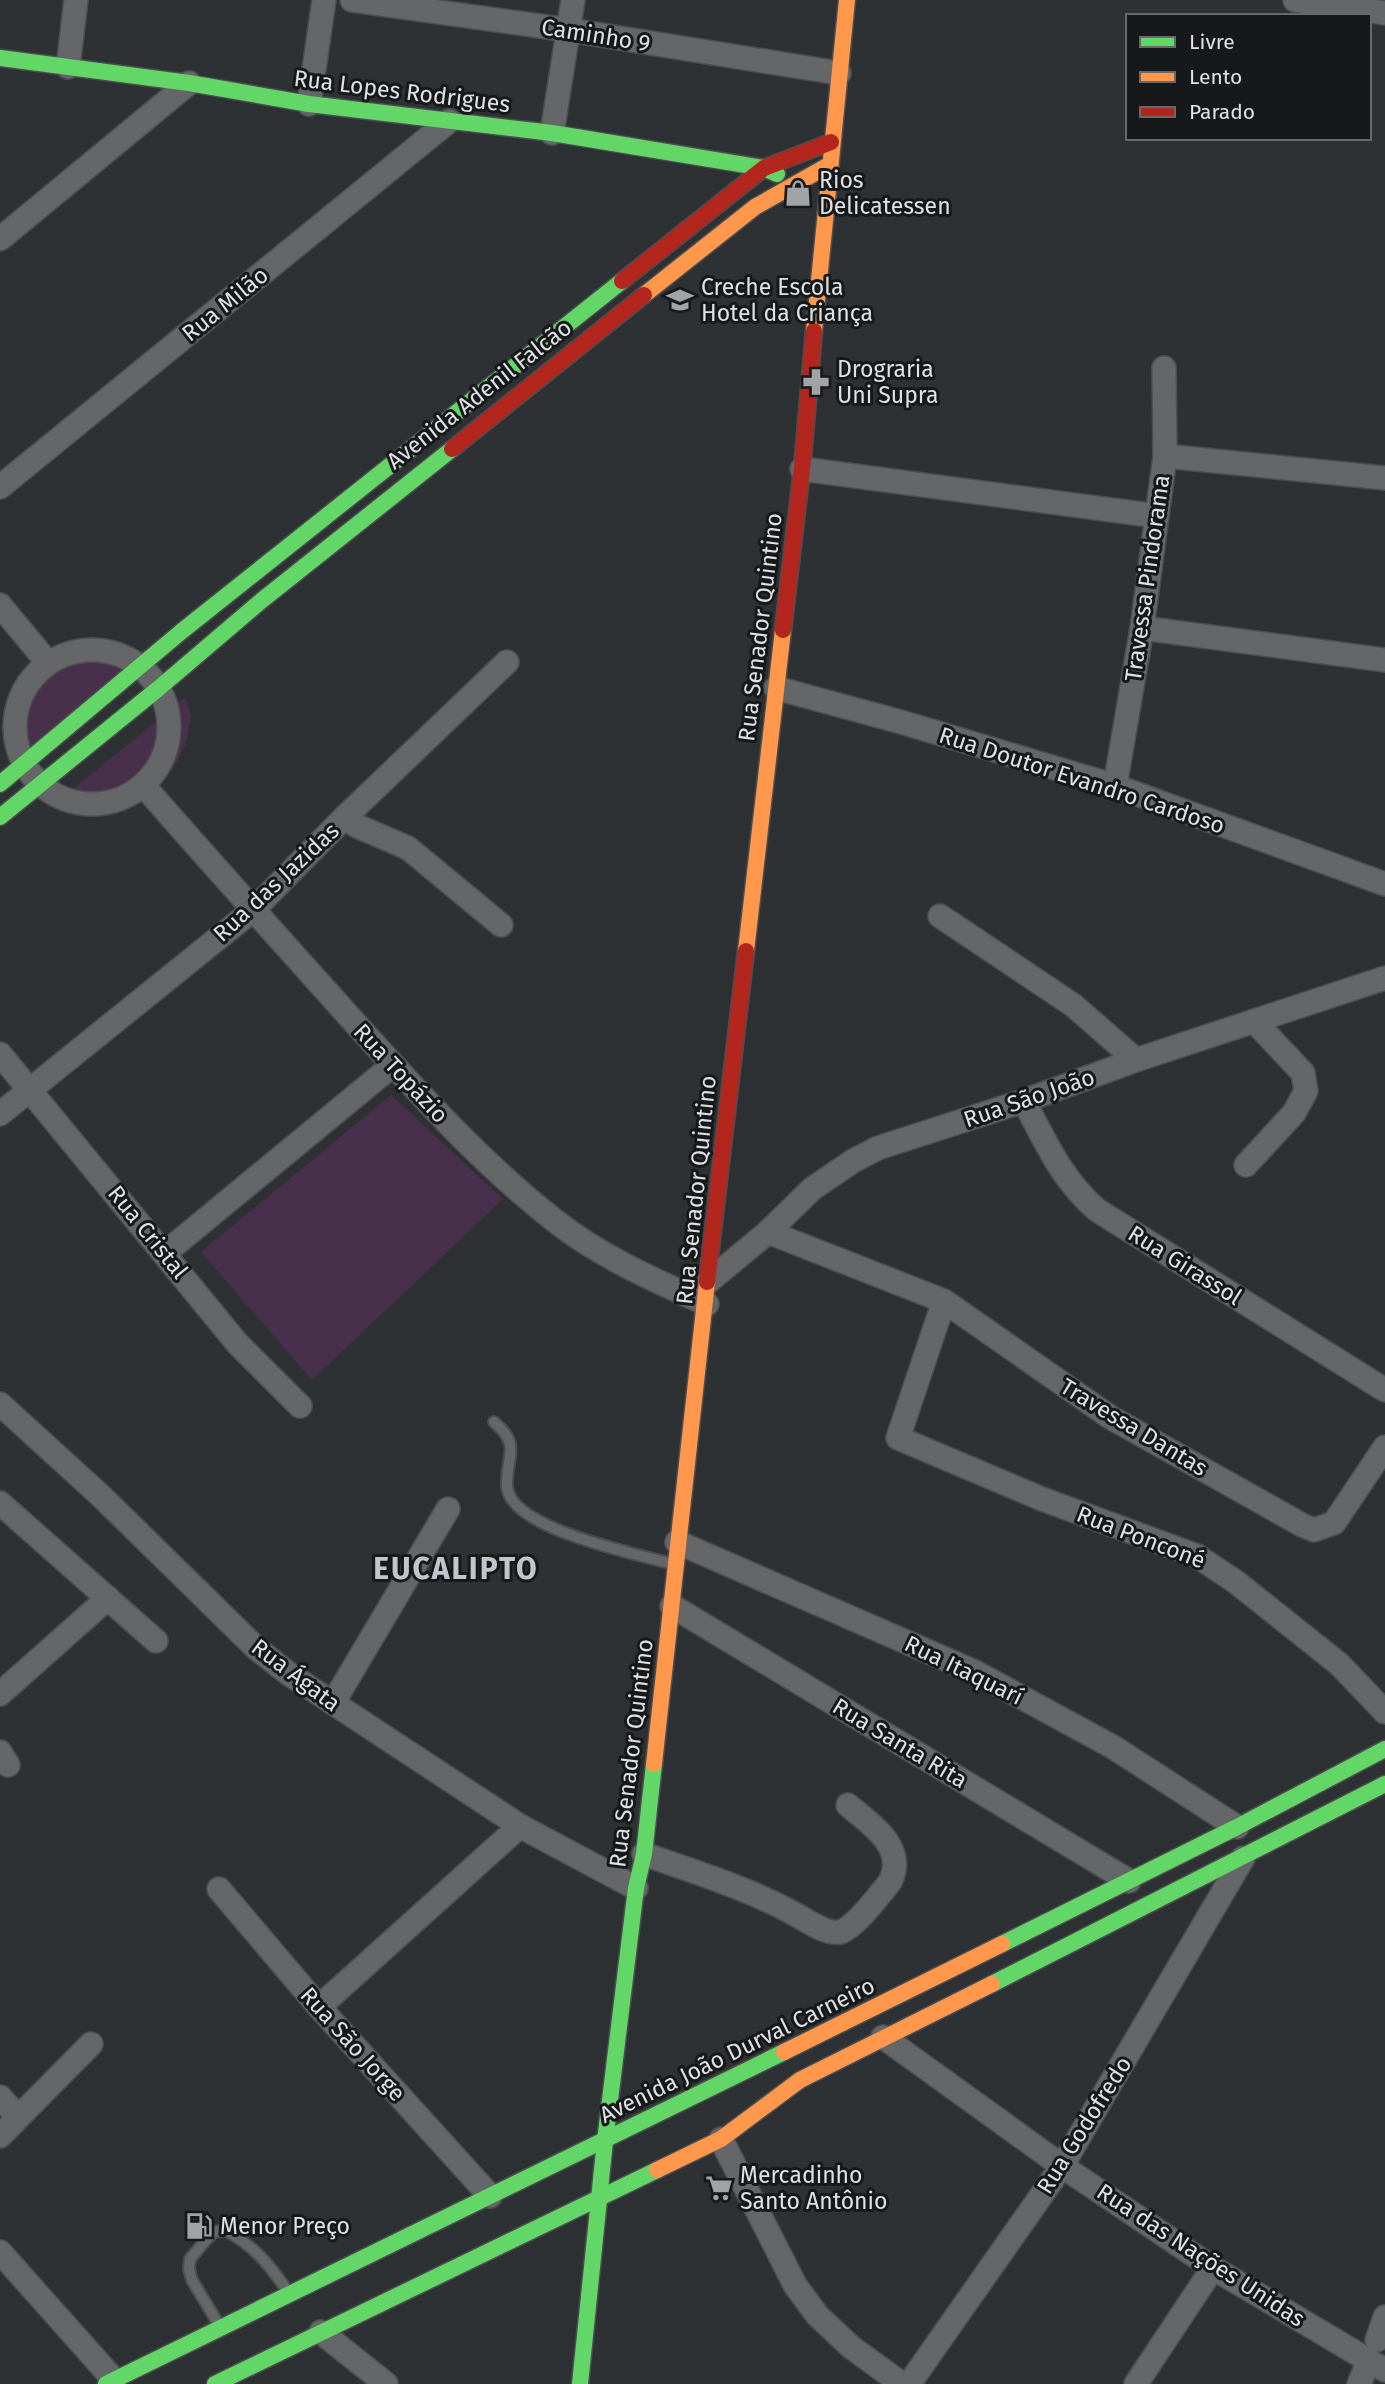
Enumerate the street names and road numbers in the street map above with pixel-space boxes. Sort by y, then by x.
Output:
street label: Caminho 9 [540,13,652,57]
street label: Rua Lopes Rodrigues [292,64,512,118]
street label: Rua Milão [176,261,274,347]
street label: Avenida Adenil Falcão [381,313,577,475]
street label: Travessa Pindorama [1119,473,1175,683]
street label: Rua Senador Quintino [732,511,788,743]
street label: Rua Doutor Evandro Cardoso [936,721,1228,839]
street label: Rua das Jazidas [207,817,345,947]
street label: Rua Topázio [348,1017,454,1129]
street label: Rua São João [960,1063,1098,1133]
street label: Rua Senador Quintino [670,1074,722,1306]
street label: Rua Cristal [102,1180,194,1284]
street label: Rua Girassol [1123,1219,1247,1311]
street label: Travessa Dantas [1055,1372,1213,1482]
street label: Rua Ponconé [1073,1500,1209,1574]
street label: Rua Itaquarí [900,1629,1028,1711]
street label: Rua Ágata [246,1632,346,1717]
street label: Rua Senador Quintino [603,1637,659,1869]
street label: Rua Santa Rita [828,1692,972,1794]
street label: Avenida João Durval Carneiro [595,1971,879,2129]
street label: Rua São Jorge [295,1981,411,2107]
street label: Rua Godofredo [1031,2051,1137,2199]
street label: Rua das Nações Unidas [1092,2177,1310,2333]

